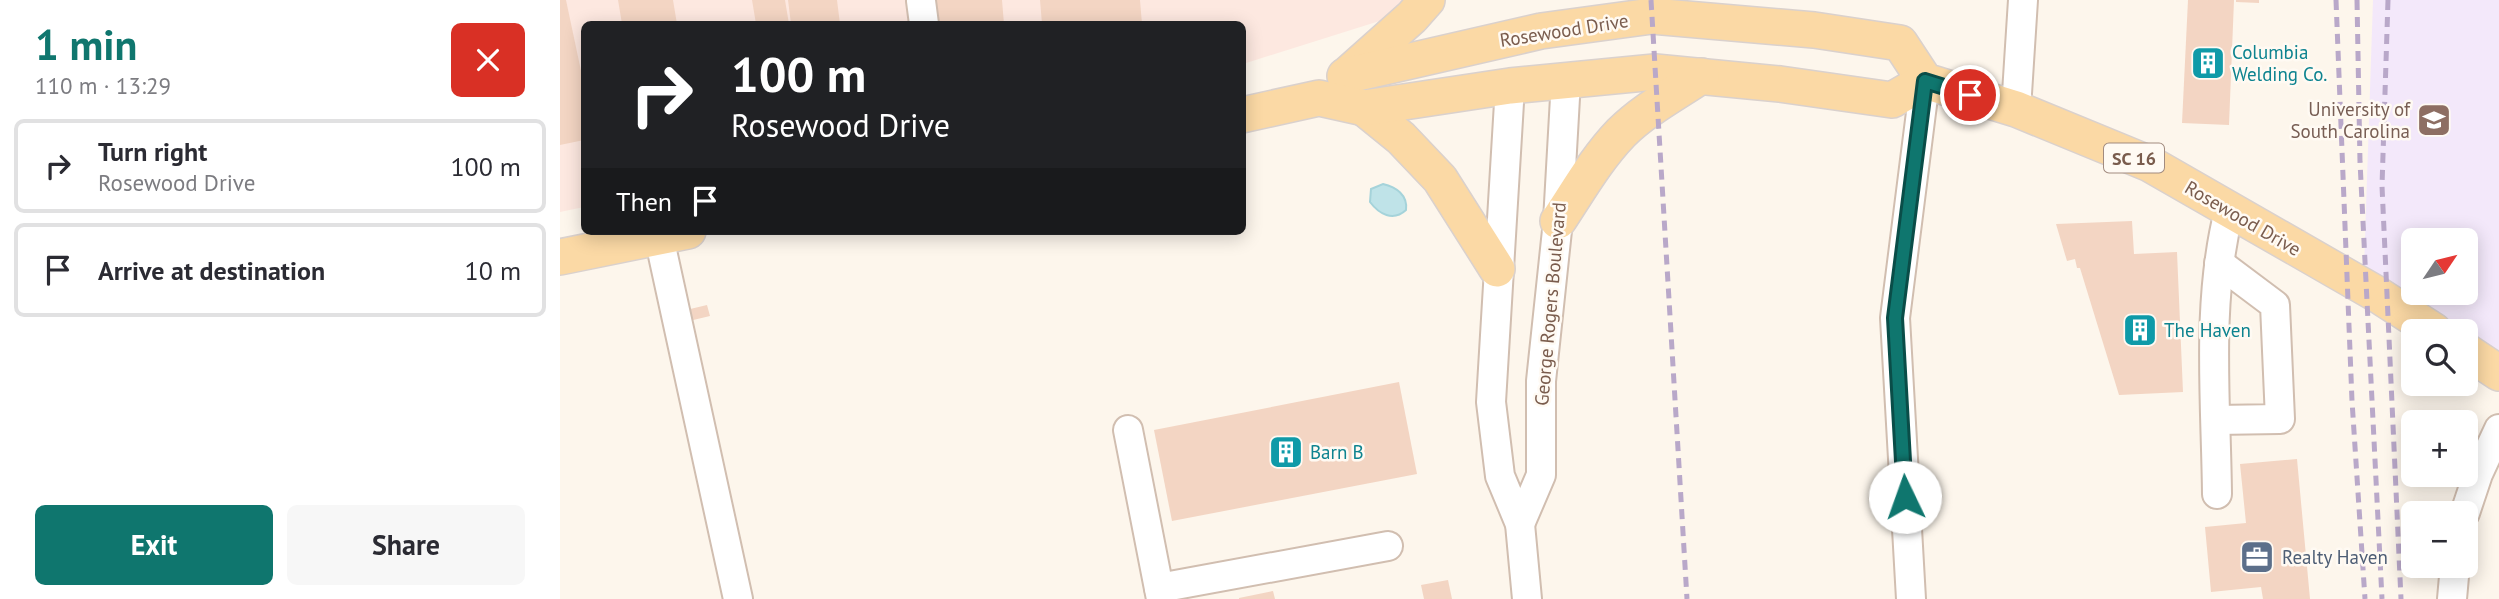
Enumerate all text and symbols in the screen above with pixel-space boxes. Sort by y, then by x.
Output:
street label: Rosewood Drive [1498,8,1630,52]
text: 1 min [35,17,137,72]
button: close [451,23,525,97]
place label: Columbia Welding Co. [2232,40,2327,86]
text: 100 m [731,42,866,106]
building icon: Columbia Welding Co. [2189,44,2227,82]
icon: right [616,49,707,140]
pin [1940,65,2000,125]
text: 110 m · 13:29 [35,71,171,100]
icon: arrive [1951,76,1989,114]
place label: University of South Carolina [2291,97,2411,143]
school or university icon: University of South Carolina [2415,101,2453,139]
text: Rosewood Drive [731,104,950,146]
text: Turn right [98,135,207,168]
road number: SC 16 [2104,144,2164,173]
icon: right [39,147,77,185]
text: 100 m [450,150,521,183]
text: Rosewood Drive [98,168,255,197]
street label: Rosewood Drive [2181,175,2305,261]
icon: arrive [686,182,724,220]
text: Then [616,185,672,218]
street label: George Rogers Boulevard [1529,201,1571,407]
north arrow [2401,228,2478,304]
map controls [2401,228,2478,578]
icon: arrive [39,251,77,289]
text: Arrive at destination [98,254,325,287]
text: 10 m [465,254,521,287]
building icon: The Haven [2121,311,2159,349]
place label: The Haven [2164,318,2251,342]
button: search [2401,319,2478,396]
button: + [2401,410,2478,487]
building icon: Barn B [1267,433,1305,471]
place label: Barn B [1310,440,1364,464]
position arrow [1868,460,1942,534]
button: − [2401,501,2478,578]
button: Exit [35,505,273,585]
button: Share [287,505,525,585]
office icon: Realty Haven [2238,538,2276,576]
place label: Realty Haven [2282,545,2388,569]

